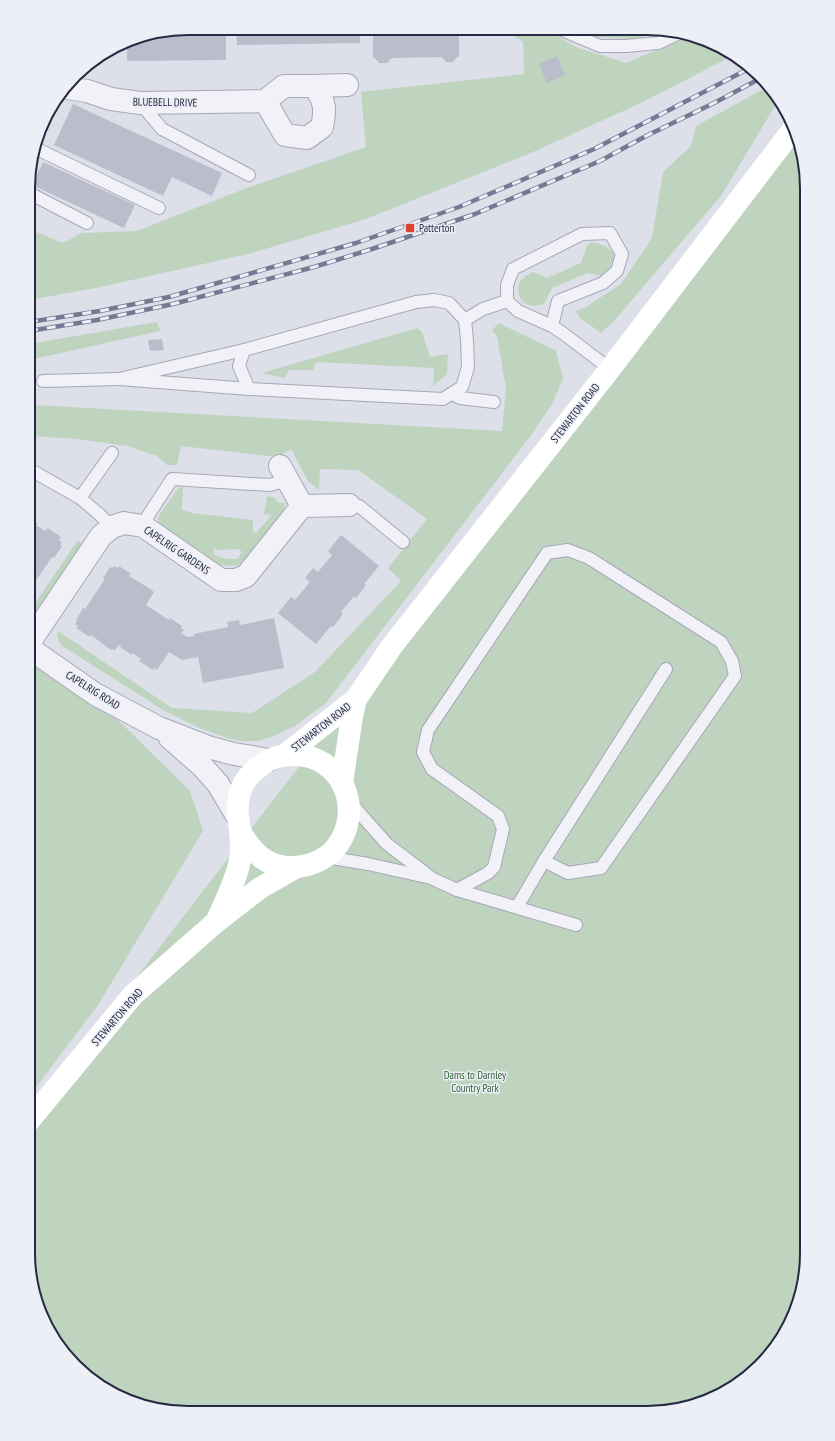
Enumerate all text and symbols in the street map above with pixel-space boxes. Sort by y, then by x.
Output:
street label: BLUEBELL DRIVE [133,94,198,110]
place label: Patterton [419,221,455,235]
marker: Patterton [404,222,416,234]
street label: STEWARTON ROAD [547,380,603,446]
street label: CAPELRIG GARDENS [141,523,213,577]
street label: CAPELRIG ROAD [63,668,123,712]
street label: STEWARTON ROAD [288,699,354,755]
street label: STEWARTON ROAD [88,985,146,1049]
park label: Dams to Darnley Country Park [444,1068,507,1095]

